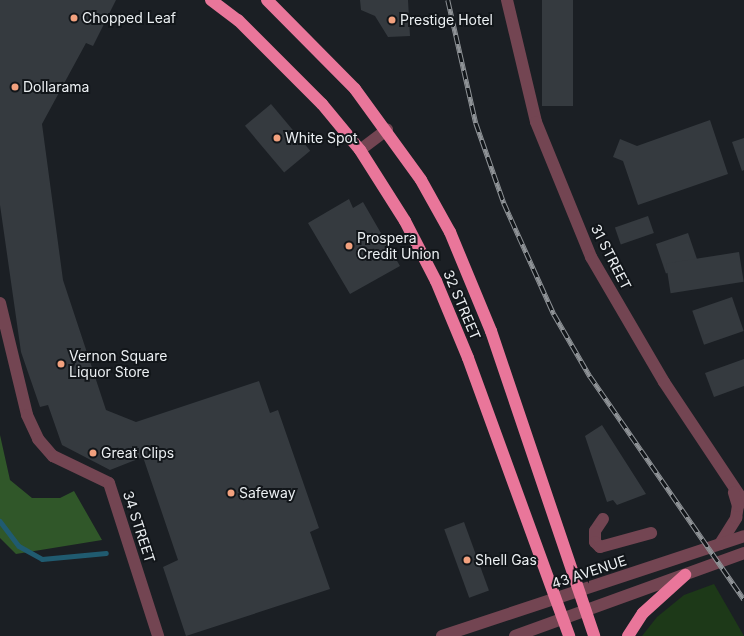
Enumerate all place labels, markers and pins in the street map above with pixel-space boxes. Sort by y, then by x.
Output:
place label: Chopped Leaf [82,10,176,26]
place label: Prestige Hotel [400,12,493,28]
marker: Chopped Leaf [69,13,79,23]
marker: Prestige Hotel [387,15,397,25]
place label: Dollarama [23,79,89,95]
marker: Dollarama [10,82,20,92]
place label: White Spot [285,130,358,146]
marker: White Spot [272,133,282,143]
place label: Prospera Credit Union [357,230,440,262]
marker: Prospera Credit Union [344,241,354,251]
place label: Vernon Square Liquor Store [69,348,167,380]
marker: Vernon Square Liquor Store [56,359,66,369]
place label: Great Clips [101,445,174,461]
marker: Great Clips [88,448,98,458]
place label: Safeway [239,485,296,501]
marker: Safeway [226,488,236,498]
place label: Shell Gas [475,552,537,568]
marker: Shell Gas [462,555,472,565]

